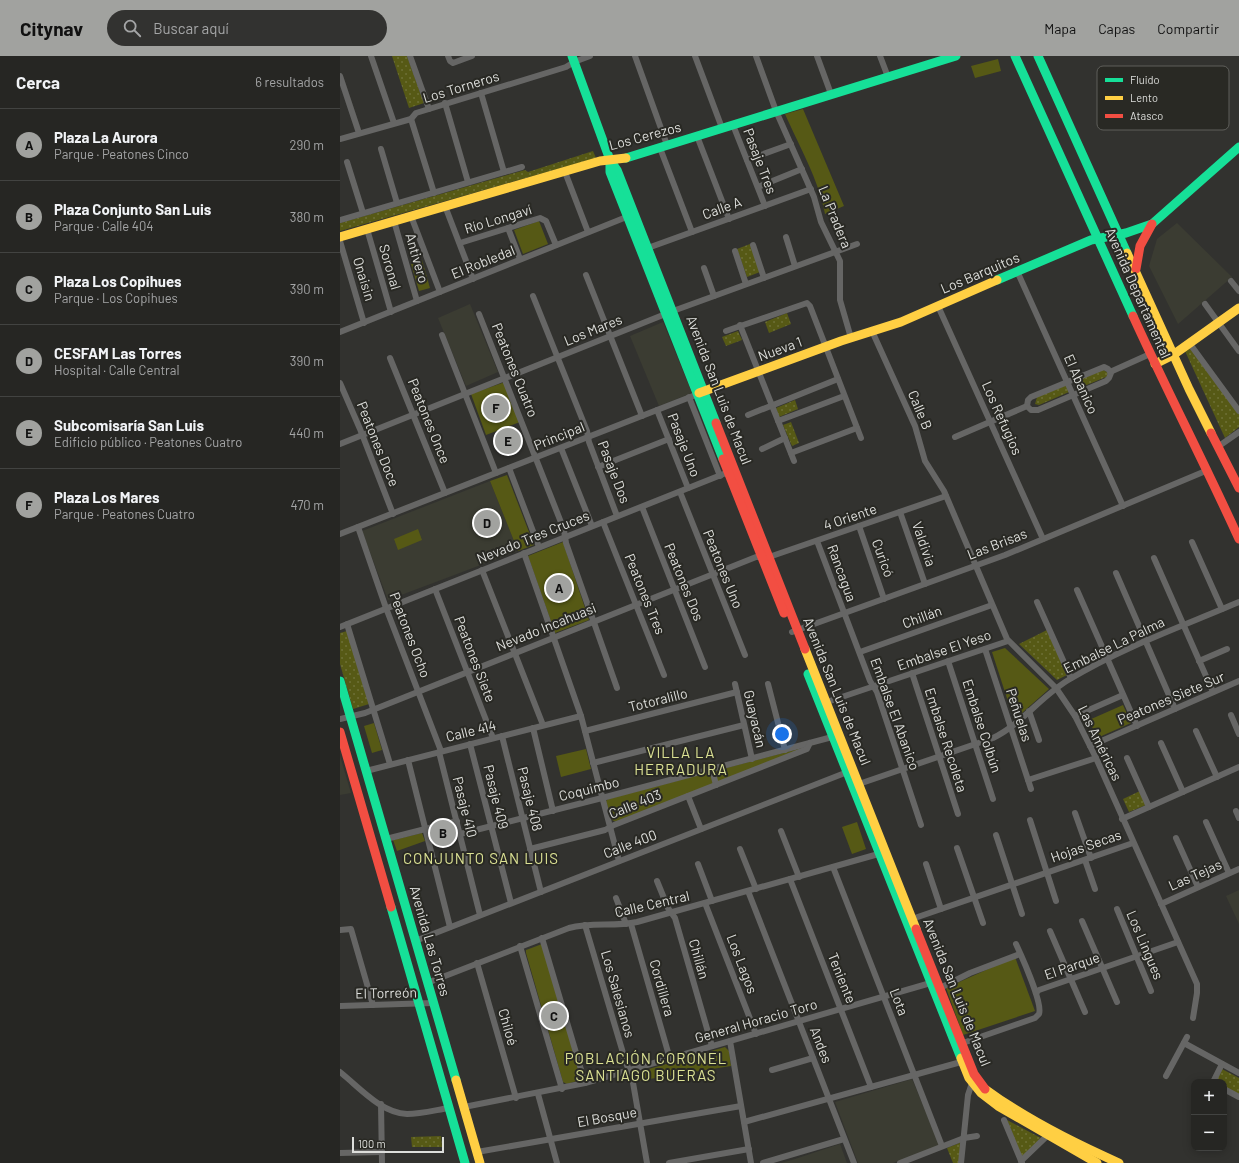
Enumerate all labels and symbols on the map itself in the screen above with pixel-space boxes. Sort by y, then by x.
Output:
legend [1097,66,1229,130]
street label: Los Torneros [421,67,501,106]
text: Fluido [1130,73,1159,86]
text: Lento [1130,91,1158,104]
text: Atasco [1130,109,1163,122]
street label: Los Cerezos [607,118,683,153]
street label: Pasaje Tres [740,125,781,196]
street label: La Pradera [815,183,856,250]
street label: Calle A [700,192,744,222]
street label: Río Longaví [462,200,533,237]
street label: Avenida Departamental [1102,225,1175,361]
street label: Antivero [402,231,433,285]
street label: El Robledal [449,241,517,282]
street label: Soronal [376,242,405,292]
street label: Los Barquitos [938,248,1022,297]
street label: Onaisin [350,255,379,303]
street label: Los Mares [561,310,625,349]
street label: Avenida San Luis de Macul [683,313,756,467]
street label: Peatones Cuatro [489,320,542,419]
street label: Nueva 1 [755,333,804,364]
street label: El Abanico [1061,351,1102,416]
street label: Peatones Once [405,376,454,466]
street label: Los Refugios [979,378,1026,458]
street label: Calle B [905,388,936,432]
pin: F [483,393,509,423]
street label: Peatones Doce [354,399,403,489]
street label: Pasaje Uno [665,410,704,479]
street label: Principal [531,418,587,453]
pin: E [495,426,521,456]
street label: Pasaje Dos [595,438,634,506]
street label: 4 Oriente [821,499,879,534]
street label: Nevado Tres Cruces [474,506,592,567]
pin: D [474,508,500,538]
street label: Valdivia [909,519,940,569]
street label: Las Brisas [964,524,1029,563]
street label: Peatones Uno [700,527,747,611]
street label: Curicó [869,536,898,579]
street label: Peatones Dos [661,540,708,623]
street label: Rancagua [824,542,861,604]
street label: Peatones Tres [622,551,669,637]
pin: A [546,573,572,603]
street label: Peatones Ocho [386,590,435,680]
street label: Nevado Incahuasi [493,599,598,654]
street label: Chillán [900,602,944,631]
street label: Peatones Siete [451,613,500,704]
street label: Embalse La Palma [1060,613,1167,676]
street label: Avenida San Luis de Macul [800,614,875,767]
street label: Embalse El Yeso [895,625,993,674]
street label: Embalse El Abanico [867,655,924,773]
street label: Peatones Siete Sur [1115,667,1227,728]
street label: Embalse Colbún [959,677,1006,775]
street label: Totoralillo [627,684,689,715]
street label: Embalse Recoleta [922,686,971,794]
street label: Peñuelas [1003,686,1036,744]
street label: Guayacán [741,688,770,749]
street label: Las Américas [1075,702,1126,784]
street label: Calle 414 [444,716,498,745]
your location [772,724,792,744]
district label: VILLA LA HERRADURA [634,743,728,778]
street label: Pasaje 409 [480,763,513,831]
street label: Pasaje 408 [514,765,547,833]
street label: Coquimbo [557,773,621,804]
street label: Pasaje 410 [450,775,481,839]
street label: Calle 403 [606,785,664,822]
pin: B [430,818,456,848]
street label: Hojas Secas [1048,825,1124,866]
street label: Calle 400 [601,826,659,861]
district label: CONJUNTO SAN LUIS [403,849,559,867]
street label: Las Tejas [1166,855,1224,894]
street label: Avenida Las Torres [407,884,454,998]
street label: Calle Central [613,887,691,920]
street label: Los Lingues [1123,908,1168,982]
street label: Avenida San Luis de Macul [920,915,995,1068]
street label: Los Lagos [723,932,762,996]
street label: Chillán [686,937,713,981]
street label: Los Salesianos [598,948,639,1040]
street label: El Parque [1042,948,1102,983]
street label: Teniente [825,950,860,1006]
street label: Cordillera [646,957,679,1018]
street label: El Torreón [355,983,417,1002]
street label: Lota [887,986,912,1018]
street label: General Horacio Toro [693,995,819,1046]
pin: C [541,1001,567,1031]
street label: Chiloé [495,1006,522,1047]
street label: Andes [807,1024,836,1066]
district label: POBLACIÓN CORONEL SANTIAGO BUERAS [565,1049,727,1084]
street label: El Bosque [576,1103,638,1130]
scale bar [352,1135,444,1154]

